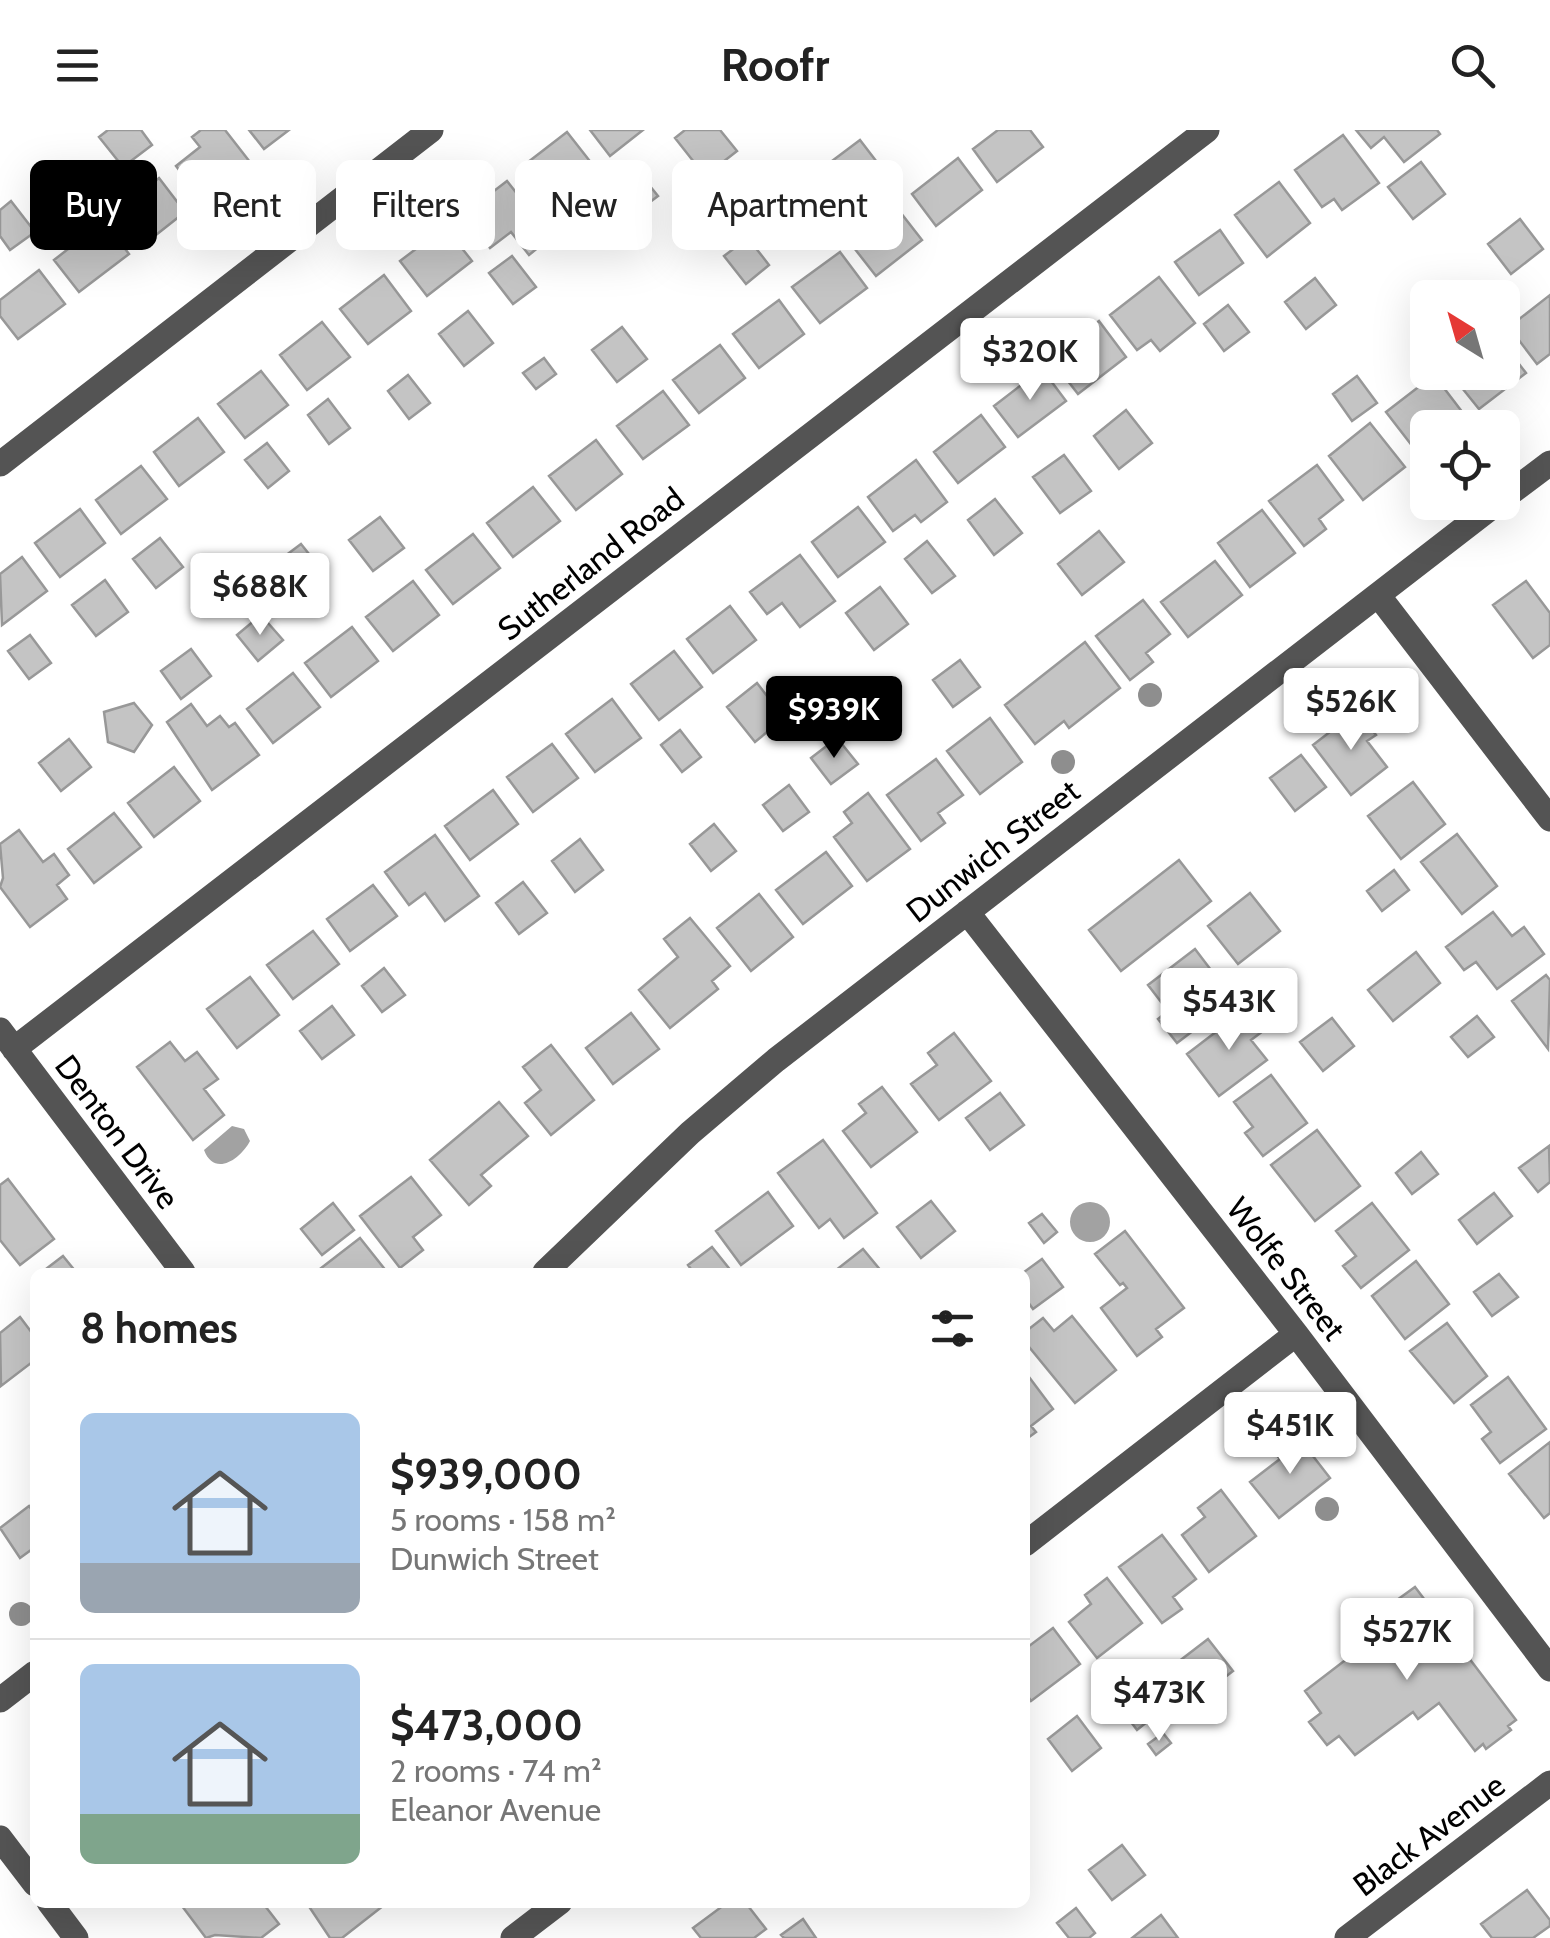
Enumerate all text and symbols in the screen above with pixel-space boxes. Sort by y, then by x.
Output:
icon: menu [50,38,105,93]
text: Roofr [721,38,829,92]
icon: search [1445,38,1500,93]
chip: Buy [30,160,157,250]
chip: Rent [177,160,316,250]
chip: Filters [336,160,495,250]
chip: New [515,160,652,250]
chip: Apartment [672,160,903,250]
north arrow [1410,280,1520,390]
map controls [1410,280,1520,520]
pin: $320K [960,318,1100,403]
text: $320K [982,331,1078,370]
button: locate [1410,410,1520,520]
street label: Sutherland Road [490,479,691,648]
pin: $688K [190,553,330,638]
text: $688K [212,566,308,605]
pin: $526K [1281,668,1421,753]
pin: $939K [764,676,904,761]
text: $526K [1306,681,1396,720]
text: $939K [788,689,880,728]
street label: Dunwich Street [898,771,1087,930]
pin: $543K [1159,968,1299,1053]
text: $543K [1183,981,1275,1020]
street label: Denton Drive [47,1047,188,1216]
street label: Wolfe Street [1219,1190,1354,1348]
icon: filters [925,1301,980,1356]
text: 8 homes [80,1302,238,1354]
pin: $451K [1220,1392,1360,1477]
text: $451K [1246,1405,1334,1444]
text: $939,000 [390,1448,582,1500]
icon: home [160,1453,280,1573]
text: 5 rooms · 158 m² [390,1500,616,1539]
text: Dunwich Street [390,1539,599,1578]
pin: $527K [1337,1598,1477,1683]
text: $527K [1362,1611,1452,1650]
pin: $473K [1089,1659,1229,1744]
text: $473K [1113,1672,1205,1711]
text: $473,000 [390,1699,583,1751]
icon: home [160,1704,280,1824]
text: 2 rooms · 74 m² [390,1751,602,1790]
street label: Black Avenue [1345,1765,1512,1904]
text: Eleanor Avenue [390,1790,601,1829]

